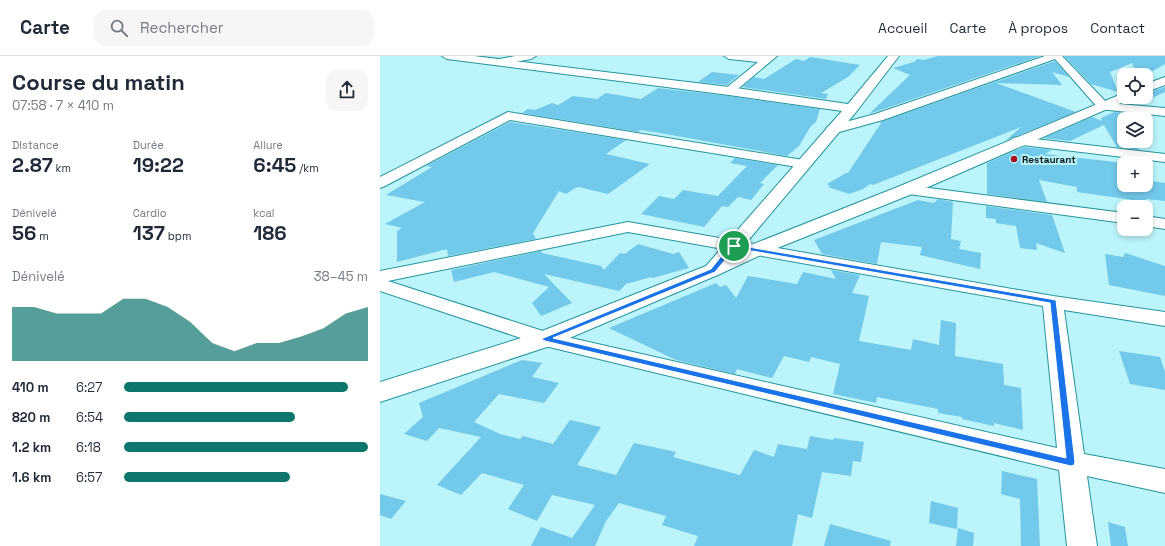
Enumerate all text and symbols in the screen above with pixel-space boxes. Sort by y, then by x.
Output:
search box [94,10,374,46]
text: Carte [20,15,70,40]
icon: search [108,17,130,39]
text: Rechercher [140,18,224,37]
text: Accueil [878,19,927,37]
text: Carte [949,19,986,37]
text: À propos [1008,19,1068,37]
text: Contact [1090,19,1145,37]
text: Course du matin [12,68,185,96]
map controls [1117,68,1153,236]
button: locate [1117,68,1153,104]
button: share [326,69,368,111]
text: 07:58 · 7 × 410 m [12,97,114,114]
button: layers [1117,112,1153,148]
text: Distance [12,138,59,152]
text: Durée [133,138,164,152]
text: Allure [253,138,283,152]
text: 2.87 [12,152,53,178]
text: 19:22 [133,152,184,178]
text: 6:45 [253,152,296,178]
place label: Restaurant [1022,153,1076,166]
marker: Restaurant [1009,154,1019,164]
button: + [1117,156,1153,192]
text: km [53,161,71,175]
text: /km [296,161,319,175]
button: − [1117,200,1153,236]
text: Dénivelé [12,206,57,220]
text: Cardio [133,206,167,220]
text: kcal [253,206,275,220]
text: 56 [12,220,36,246]
text: 137 [133,220,165,246]
text: 186 [253,220,287,246]
text: m [36,229,49,243]
text: bpm [165,229,191,243]
pin [717,229,751,263]
icon: arrive [723,235,745,257]
text: Dénivelé [12,268,65,285]
text: 38–45 m [314,268,368,285]
text: 410 m [12,379,48,396]
text: 6:27 [76,379,102,396]
text: 820 m [12,409,50,426]
text: 6:54 [76,409,103,426]
text: 1.2 km [12,439,51,456]
text: 6:18 [76,439,101,456]
text: 1.6 km [12,469,51,486]
text: 6:57 [76,469,102,486]

